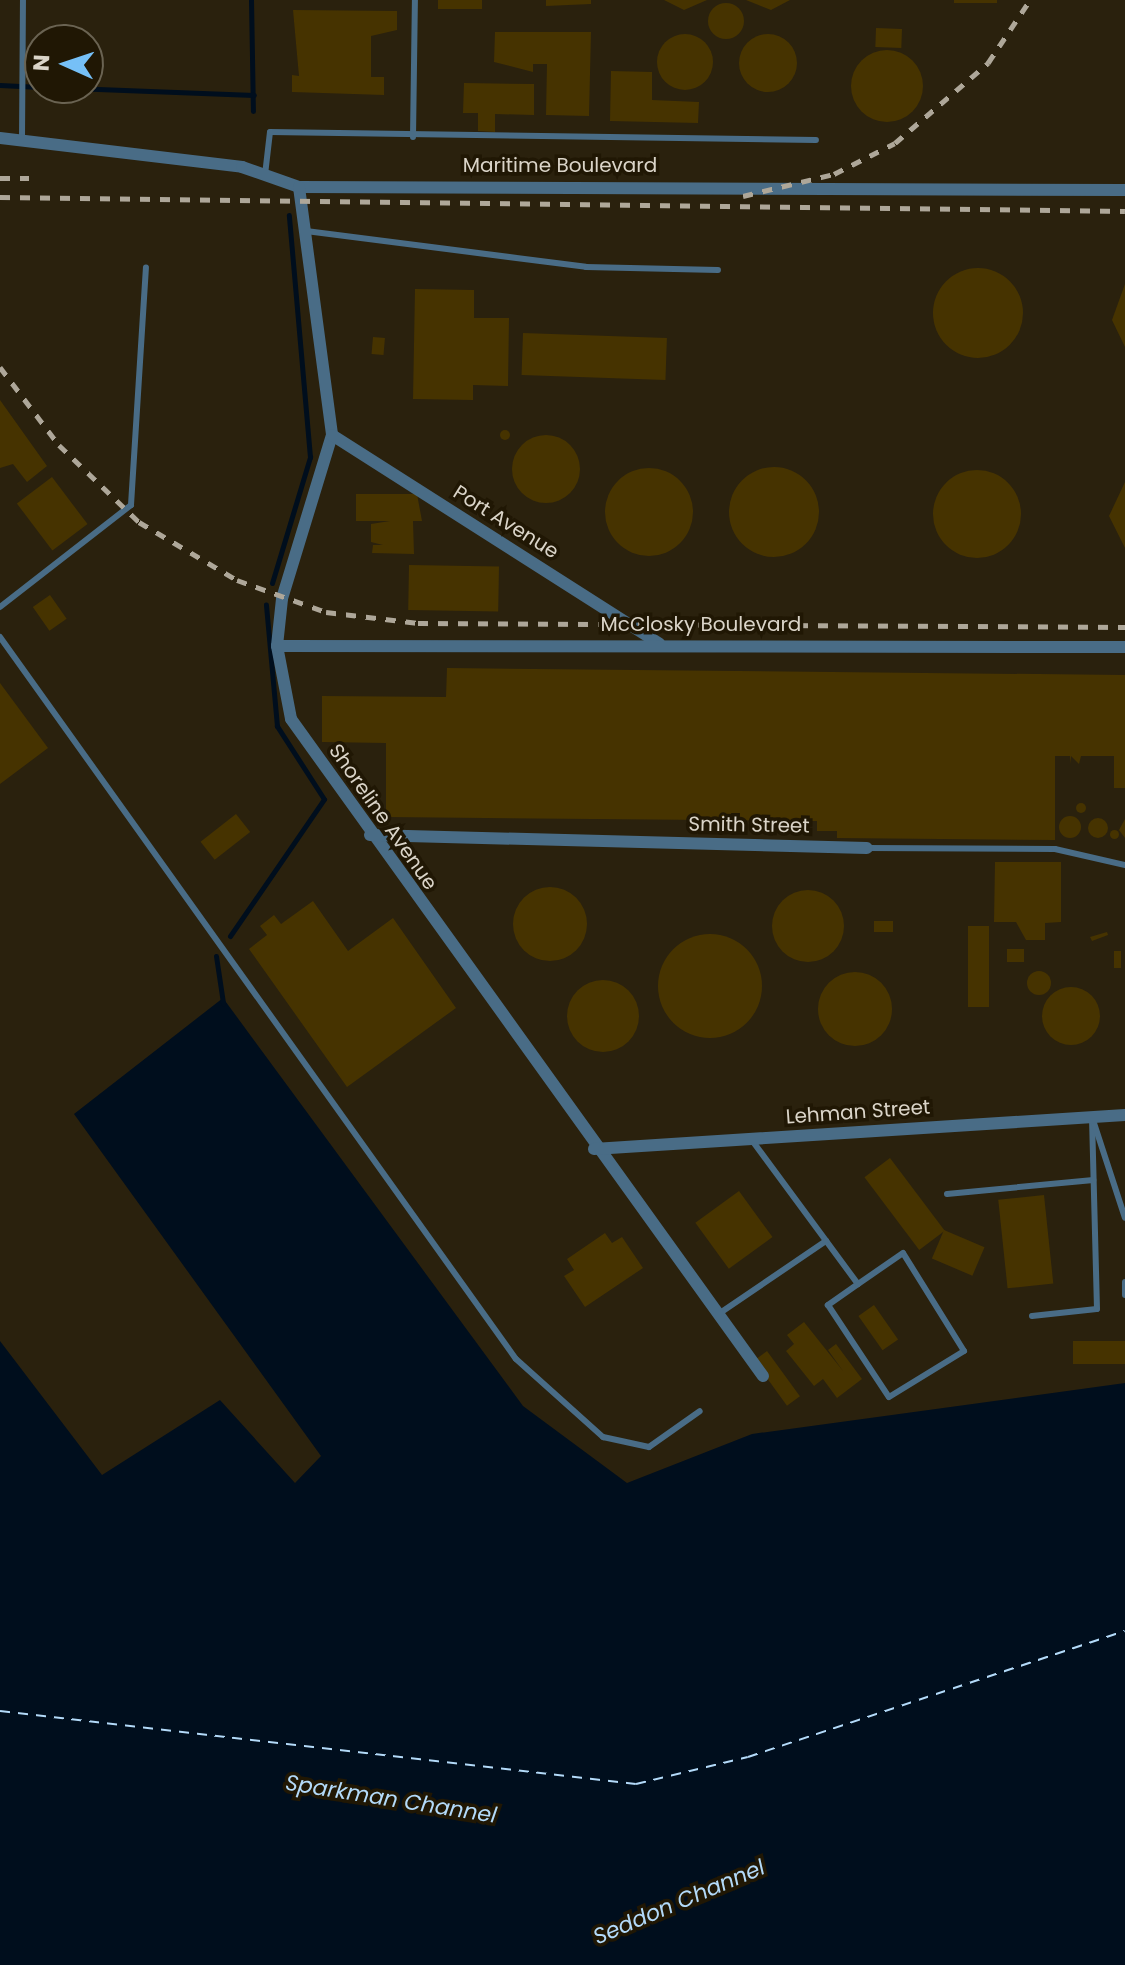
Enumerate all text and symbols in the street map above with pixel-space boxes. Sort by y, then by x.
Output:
north arrow [24,24,104,104]
text: N [26,54,57,72]
street label: Maritime Boulevard [463,153,657,177]
street label: Port Avenue [449,480,563,564]
street label: McClosky Boulevard [601,612,801,636]
street label: Shoreline Avenue [324,739,442,895]
street label: Smith Street [688,812,810,838]
street label: Lehman Street [785,1095,931,1129]
water label: Sparkman Channel [284,1769,498,1829]
water label: Seddon Channel [589,1854,769,1950]

